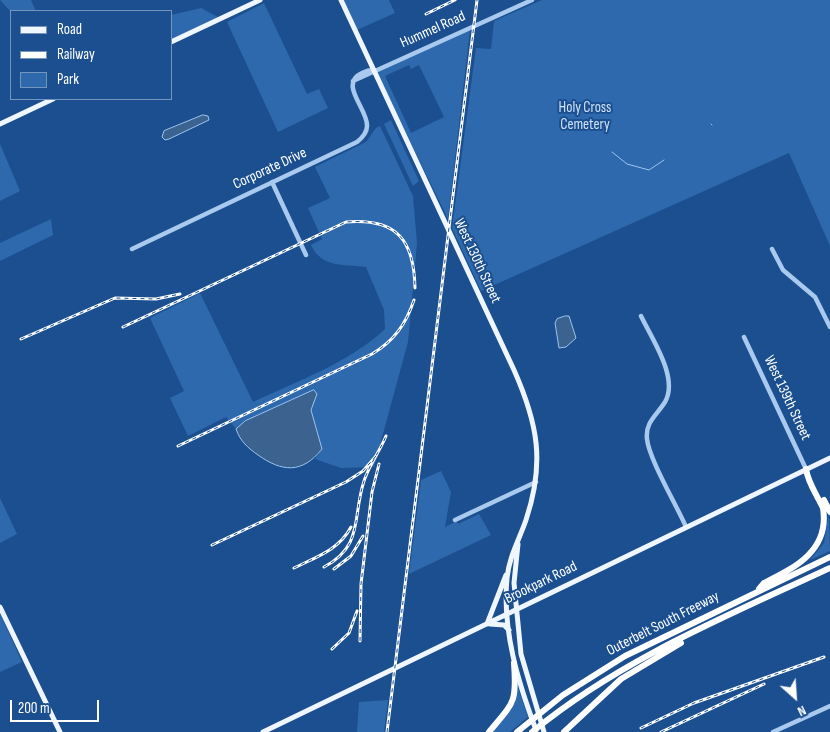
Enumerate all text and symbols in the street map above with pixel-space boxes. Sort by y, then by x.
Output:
street label: Hummel Road [398,8,468,52]
legend [10,10,172,100]
text: Road [57,20,82,39]
text: Railway [57,45,95,64]
text: Park [57,70,79,89]
park label: Holy Cross Cemetery [559,99,611,134]
street label: Corporate Drive [230,144,310,194]
street label: West 130th Street [450,216,504,306]
street label: West 139th Street [760,353,814,443]
street label: Brookpark Road [502,558,580,608]
street label: Outerbelt South Freeway [604,588,722,660]
north arrow [770,672,820,722]
scale bar [12,690,101,722]
text: 200 m [18,699,50,718]
text: N [795,702,809,720]

